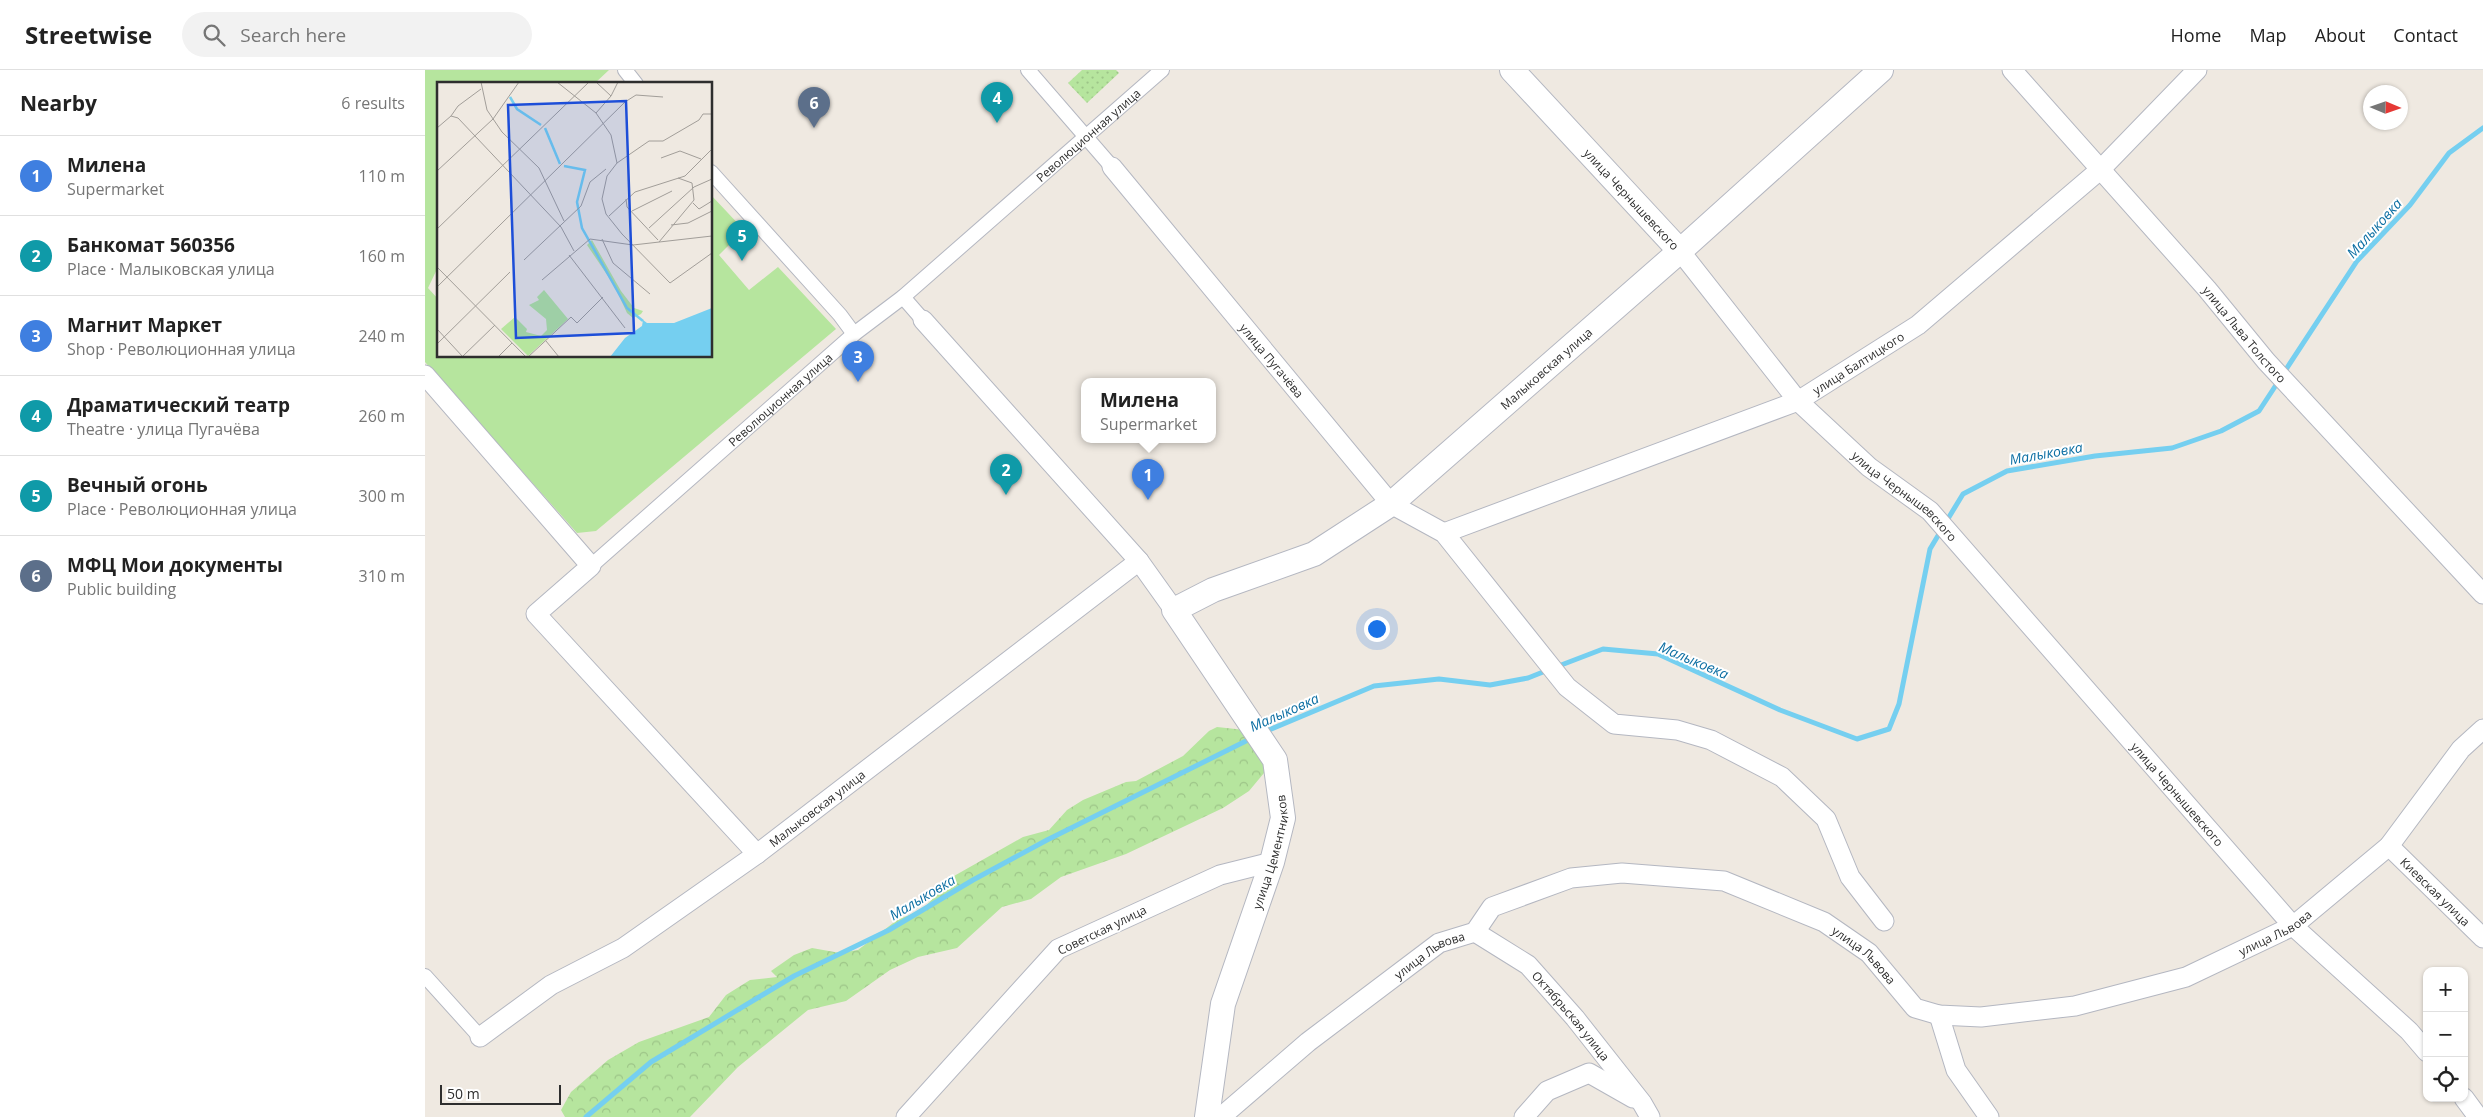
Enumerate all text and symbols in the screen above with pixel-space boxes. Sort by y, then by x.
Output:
search box [182,12,532,57]
text: Streetwise [25,18,152,51]
icon: search [200,21,228,49]
text: Search here [240,22,346,48]
text: Home [2171,23,2221,47]
text: Map [2249,23,2287,47]
text: About [2315,23,2365,47]
text: Contact [2393,23,2458,47]
inset map [437,82,713,358]
pin: 4 [981,82,1013,123]
street label: Революционная улица [1032,84,1144,185]
north arrow [2363,85,2408,130]
pin: 6 [798,87,830,128]
text: Nearby [20,89,97,117]
text: 6 results [341,92,405,114]
street label: улица Чернышевского [1580,144,1683,254]
text: Милена [67,152,146,178]
text: 1 [31,165,41,187]
text: 110 m [359,165,405,187]
text: Supermarket [67,178,164,200]
water label: Малыковка [2342,194,2406,262]
pin: 5 [726,220,758,261]
text: Банкомат 560356 [67,232,235,258]
text: 2 [31,245,41,267]
text: 160 m [359,245,405,267]
text: Place · Малыковская улица [67,258,275,280]
street label: улица Льва Толстого [2199,282,2290,386]
text: Магнит Маркет [67,312,222,338]
street label: улица Пугачёва [1236,319,1308,401]
street label: Малыковская улица [1496,323,1596,413]
text: 3 [31,325,41,347]
text: 240 m [359,325,405,347]
street label: улица Балтицкого [1809,328,1907,398]
text: Shop · Революционная улица [67,338,296,360]
pin: 3 [842,341,874,382]
street label: Революционная улица [724,349,836,450]
popup [1081,378,1216,443]
text: Милена [1100,387,1179,413]
text: Драматический театр [67,392,290,418]
text: 4 [31,405,41,427]
text: 260 m [359,405,405,427]
text: Supermarket [1100,413,1197,435]
text: Theatre · улица Пугачёва [67,418,260,440]
water label: Малыковка [2008,437,2084,469]
street label: улица Чернышевского [1848,447,1961,545]
pin: 2 [990,454,1022,495]
pin: 1 [1132,459,1164,500]
text: Вечный огонь [67,472,208,498]
text: 5 [31,485,41,507]
text: 300 m [359,485,405,507]
text: Place · Революционная улица [67,498,297,520]
text: МФЦ Мои документы [67,552,283,578]
text: 6 [31,565,41,587]
text: 310 m [359,565,405,587]
text: Public building [67,578,176,600]
your location [1364,616,1390,642]
water label: Малыковка [1656,637,1732,683]
water label: Малыковка [1246,688,1322,736]
street label: улица Чернышевского [2127,738,2228,850]
street label: Малыковская улица [765,766,868,850]
street label: улица Цементников [1248,794,1292,911]
street label: Киевская улица [2397,853,2474,930]
water label: Малыковка [885,870,959,924]
street label: Советская улица [1055,901,1149,959]
street label: улица Львова [2236,906,2315,959]
street label: улица Львова [1829,922,1900,988]
street label: улица Львова [1390,927,1467,983]
street label: Октябрьская улица [1528,967,1614,1064]
map controls [2423,967,2468,1102]
button: + [2423,967,2468,1012]
button: − [2423,1012,2468,1057]
button: locate [2423,1057,2468,1102]
scale bar [440,1082,561,1105]
text: 50 m [447,1084,480,1103]

